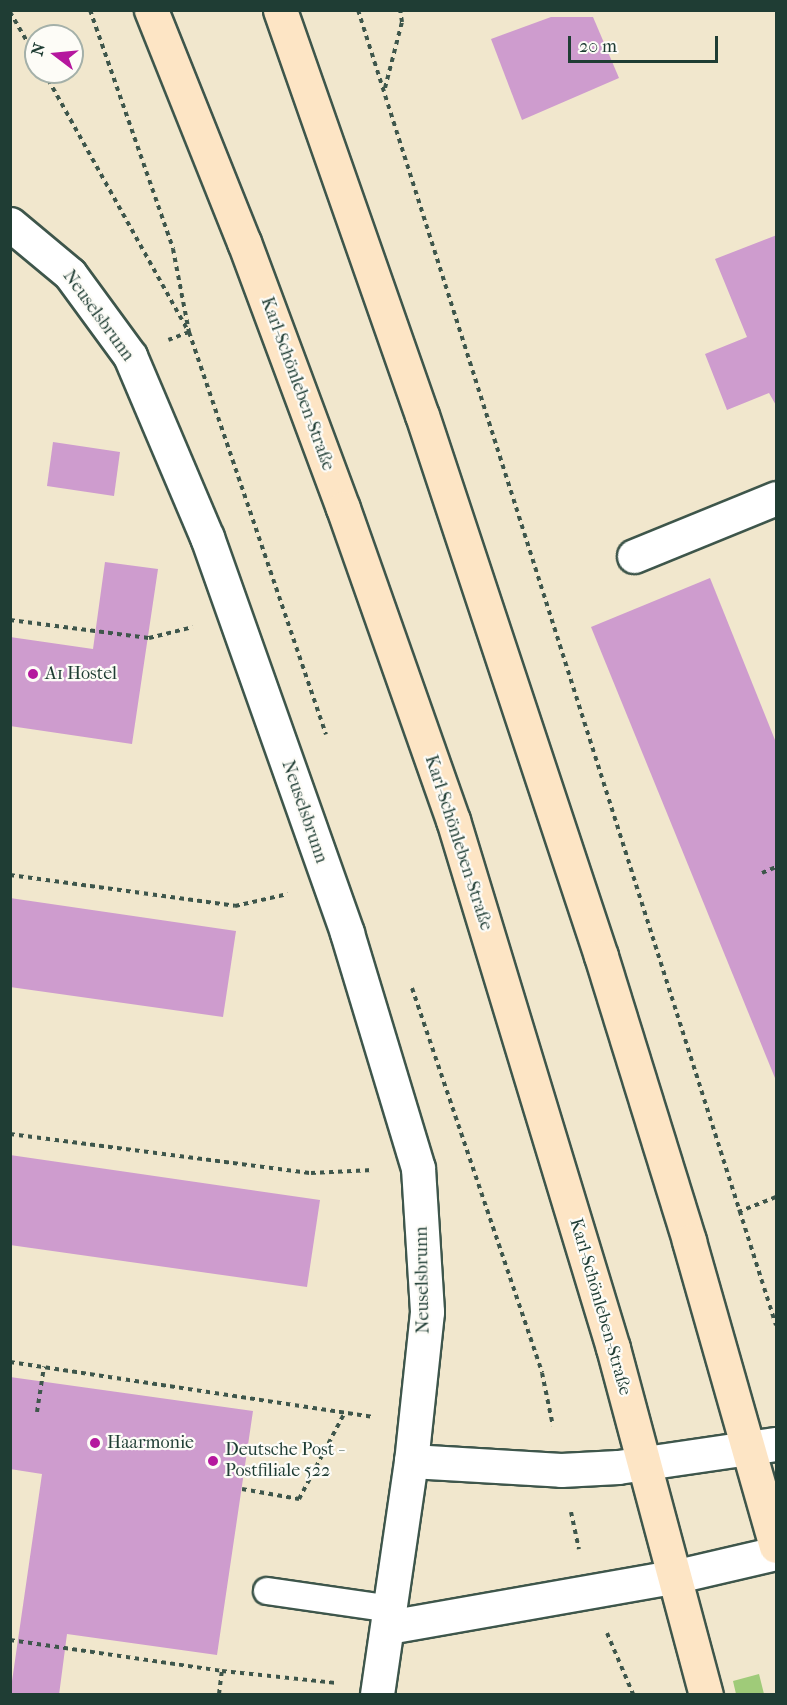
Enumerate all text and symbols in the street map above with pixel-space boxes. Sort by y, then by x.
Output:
north arrow [24,24,84,84]
scale bar [571,24,721,62]
text: 20 m [579,36,617,57]
text: N [27,41,49,58]
street label: Neuselsbrunn [58,266,138,366]
street label: Karl-Schönleben-Straße [256,294,338,474]
place label: A1 Hostel [45,663,117,685]
marker: A1 Hostel [26,667,40,681]
street label: Karl-Schönleben-Straße [419,753,497,933]
street label: Neuselsbrunn [276,758,332,866]
street label: Karl-Schönleben-Straße [564,1216,636,1398]
street label: Neuselsbrunn [411,1226,435,1334]
place label: Haarmonie [107,1432,194,1454]
marker: Haarmonie [88,1436,102,1450]
place label: Deutsche Post - Postfiliale 522 [225,1440,343,1482]
marker: Deutsche Post - Postfiliale 522 [206,1454,220,1468]

